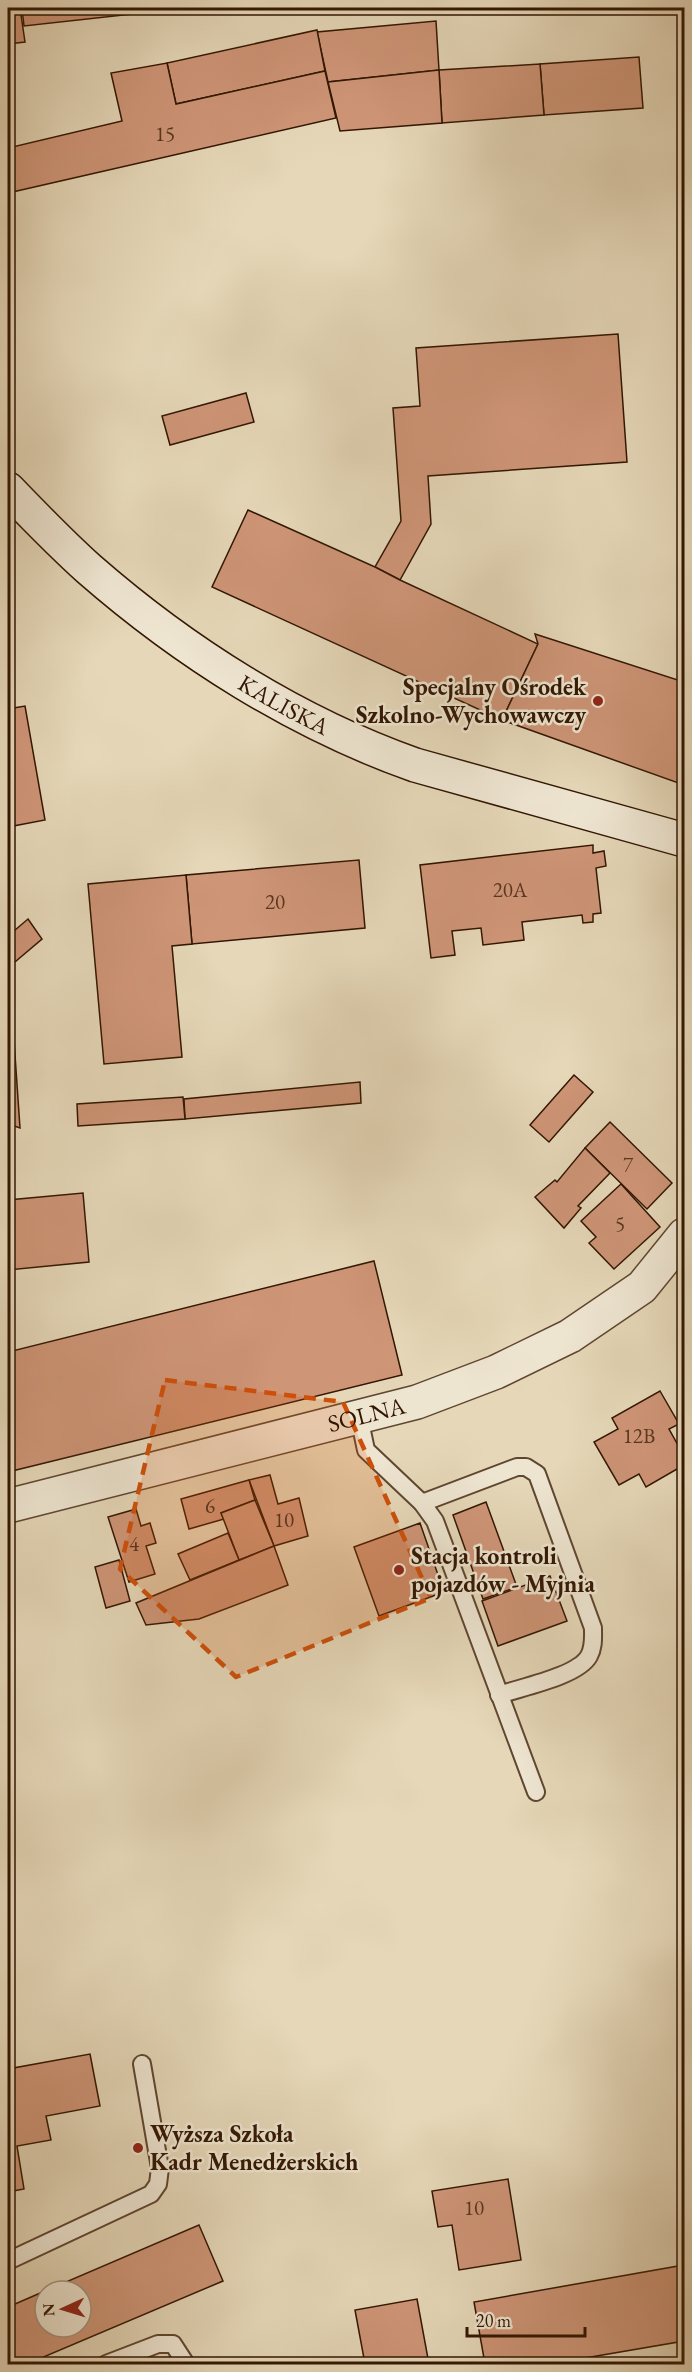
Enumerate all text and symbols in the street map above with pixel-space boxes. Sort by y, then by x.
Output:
house number: 15 [155,120,175,147]
street label: KALISKA [233,667,335,742]
place label: Specjalny Ośrodek Szkolno-Wychowawczy [356,671,587,731]
marker: Specjalny Ośrodek Szkolno-Wychowawczy [591,694,605,708]
house number: 20A [493,876,528,903]
house number: 20 [265,888,285,915]
house number: 7 [623,1151,634,1178]
house number: 5 [615,1210,625,1237]
street label: SOLNA [324,1389,409,1439]
house number: 12B [623,1422,655,1449]
house number: 6 [205,1492,215,1519]
house number: 10 [274,1506,294,1533]
house number: 4 [129,1530,140,1557]
place label: Stacja kontroli pojazdów - Myjnia [411,1540,595,1600]
marker: Stacja kontroli pojazdów - Myjnia [392,1563,406,1577]
place label: Wyższa Szkoła Kadr Menedżerskich [150,2118,359,2177]
marker: Wyższa Szkoła Kadr Menedżerskich [131,2141,145,2155]
house number: 10 [464,2194,484,2221]
north arrow [33,2279,93,2339]
scale bar [467,2300,586,2338]
text: N [38,2303,59,2317]
text: 20 m [476,2309,511,2332]

